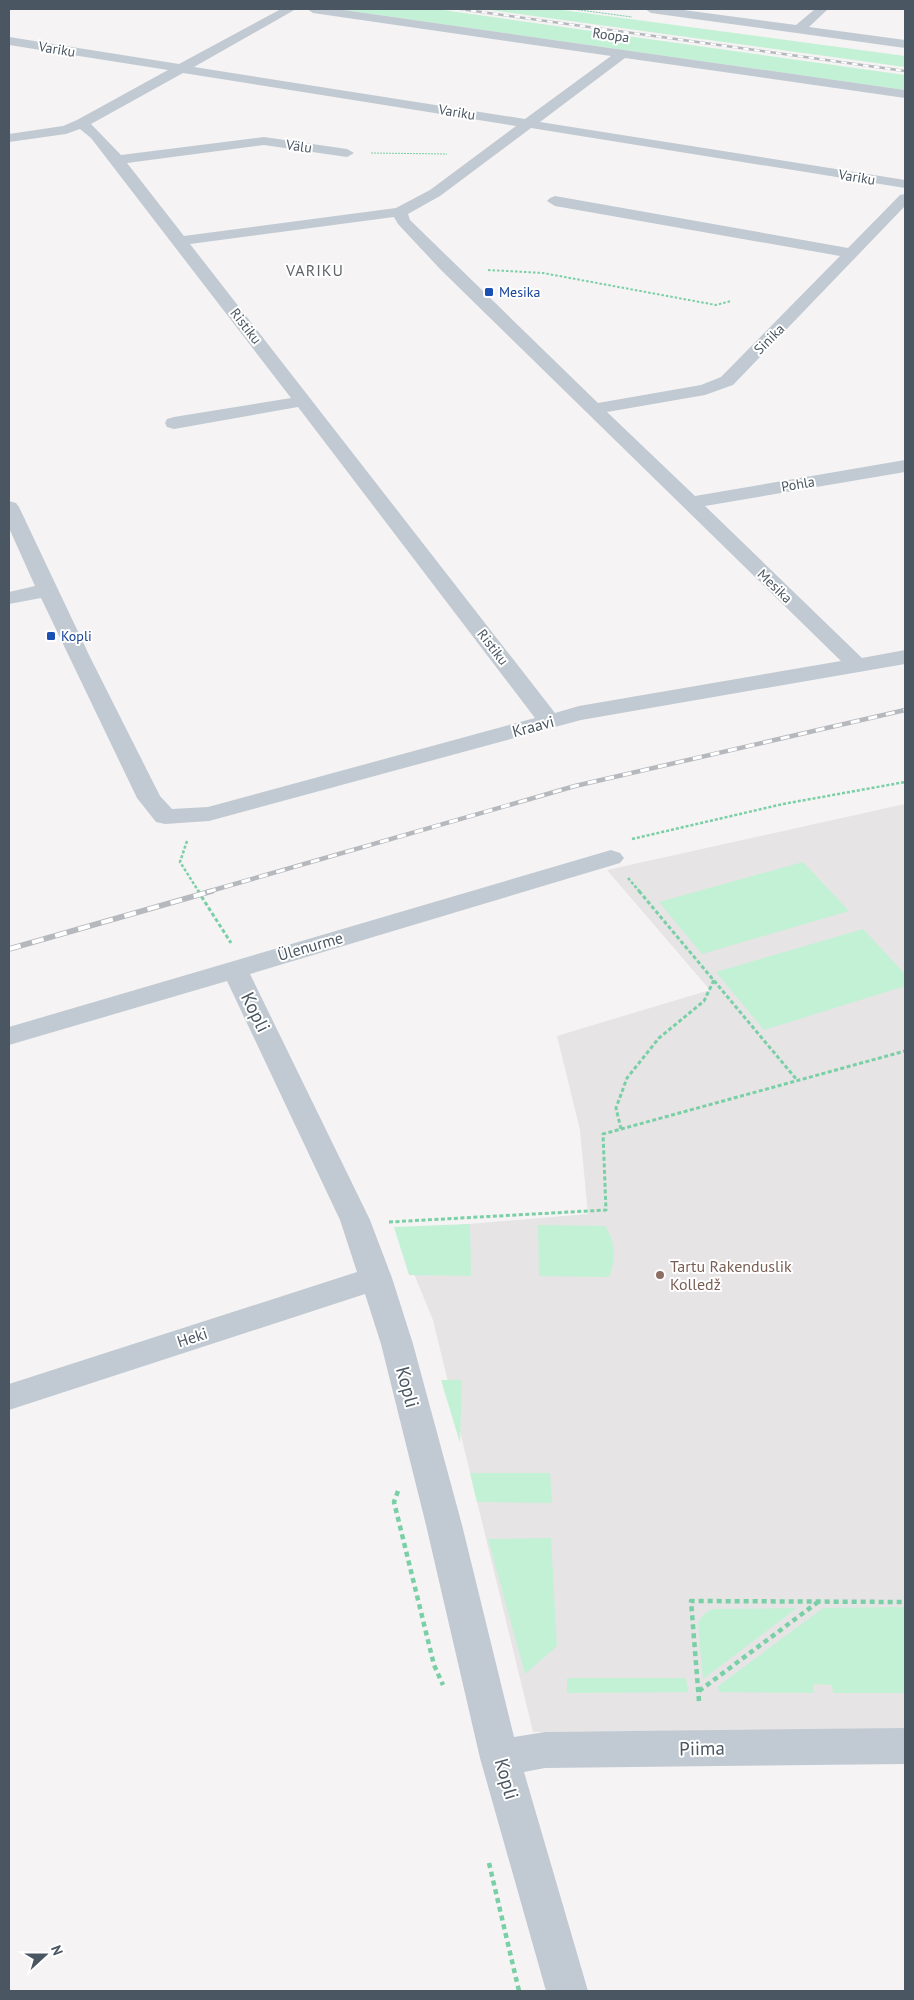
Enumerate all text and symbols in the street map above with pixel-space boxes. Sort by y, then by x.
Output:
street label: Roopa [591,23,631,47]
street label: Variku [36,37,77,61]
street label: Variku [436,100,477,124]
street label: Välu [284,135,313,157]
street label: Variku [836,165,877,189]
district label: VARIKU [285,260,344,280]
place label: Mesika [499,283,541,301]
marker: Mesika [483,286,495,298]
street label: Ristiku [226,304,266,348]
street label: Sinika [750,320,788,358]
street label: Pohla [780,472,816,496]
street label: Mesika [754,565,796,607]
street label: Ristiku [473,625,513,669]
place label: Kopli [61,627,92,645]
marker: Kopli [45,630,57,642]
street label: Kraavi [510,711,556,741]
street label: Ülenurme [275,927,345,965]
street label: Kopli [236,988,276,1036]
place label: Tartu Rakenduslik Kolledž [670,1256,792,1294]
marker: Tartu Rakenduslik Kolledž [654,1269,666,1281]
street label: Heki [174,1323,210,1351]
street label: Kopli [391,1364,425,1410]
street label: Piima [679,1736,725,1760]
street label: Kopli [490,1756,524,1802]
north arrow [20,1930,70,1980]
text: N [47,1943,67,1958]

